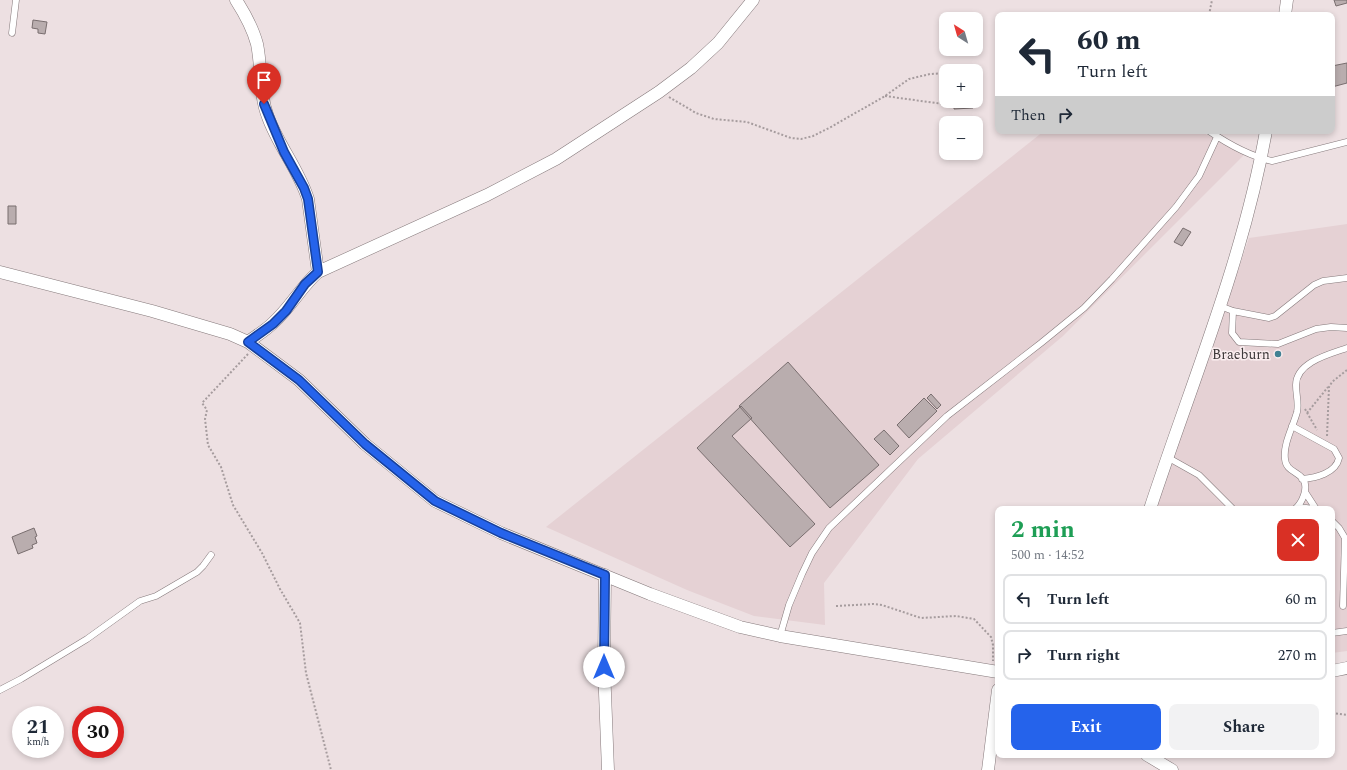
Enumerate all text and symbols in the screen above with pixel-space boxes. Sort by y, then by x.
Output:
north arrow [939,12,983,56]
map controls [939,12,983,160]
text: 60 m [1077,19,1141,62]
icon: left [1011,28,1063,80]
text: Turn left [1077,58,1148,85]
pin [247,63,281,104]
button: + [939,64,983,108]
icon: arrive [253,69,275,91]
text: Then [1011,104,1046,127]
icon: right [1054,104,1076,126]
button: − [939,116,983,160]
place label: Braeburn [1212,344,1270,365]
marker: Braeburn [1273,349,1283,359]
text: 2 min [1011,512,1075,548]
button: close [1277,519,1319,561]
text: 500 m · 14:52 [1011,545,1084,565]
icon: left [1013,588,1035,610]
text: Turn left [1047,588,1109,611]
text: 60 m [1285,588,1317,611]
icon: right [1013,644,1035,666]
text: Turn right [1047,644,1120,667]
text: 270 m [1278,644,1317,667]
position arrow [583,646,625,688]
button: Exit [1011,704,1161,750]
button: Share [1169,704,1319,750]
speed limit sign: 30 [72,706,124,758]
text: 21 [27,712,49,742]
text: km/h [27,734,49,750]

